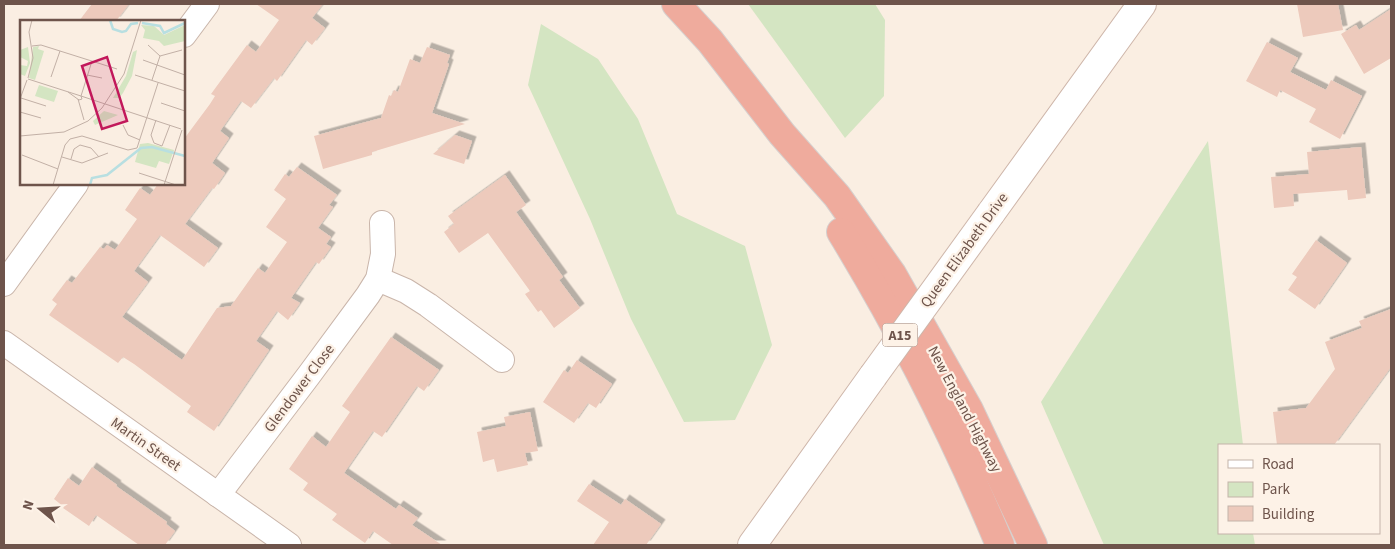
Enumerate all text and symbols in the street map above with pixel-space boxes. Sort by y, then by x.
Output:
inset map [20,20,185,185]
street label: Queen Elizabeth Drive [915,188,1013,312]
road number: A15 [882,324,918,346]
street label: Glendower Close [259,340,340,437]
street label: New England Highway [922,343,1007,476]
street label: Martin Street [106,413,185,476]
legend [1218,444,1380,534]
text: Road [1262,454,1294,475]
text: Park [1262,479,1291,500]
north arrow [15,484,65,534]
text: N [18,498,40,513]
text: Building [1262,504,1315,525]

